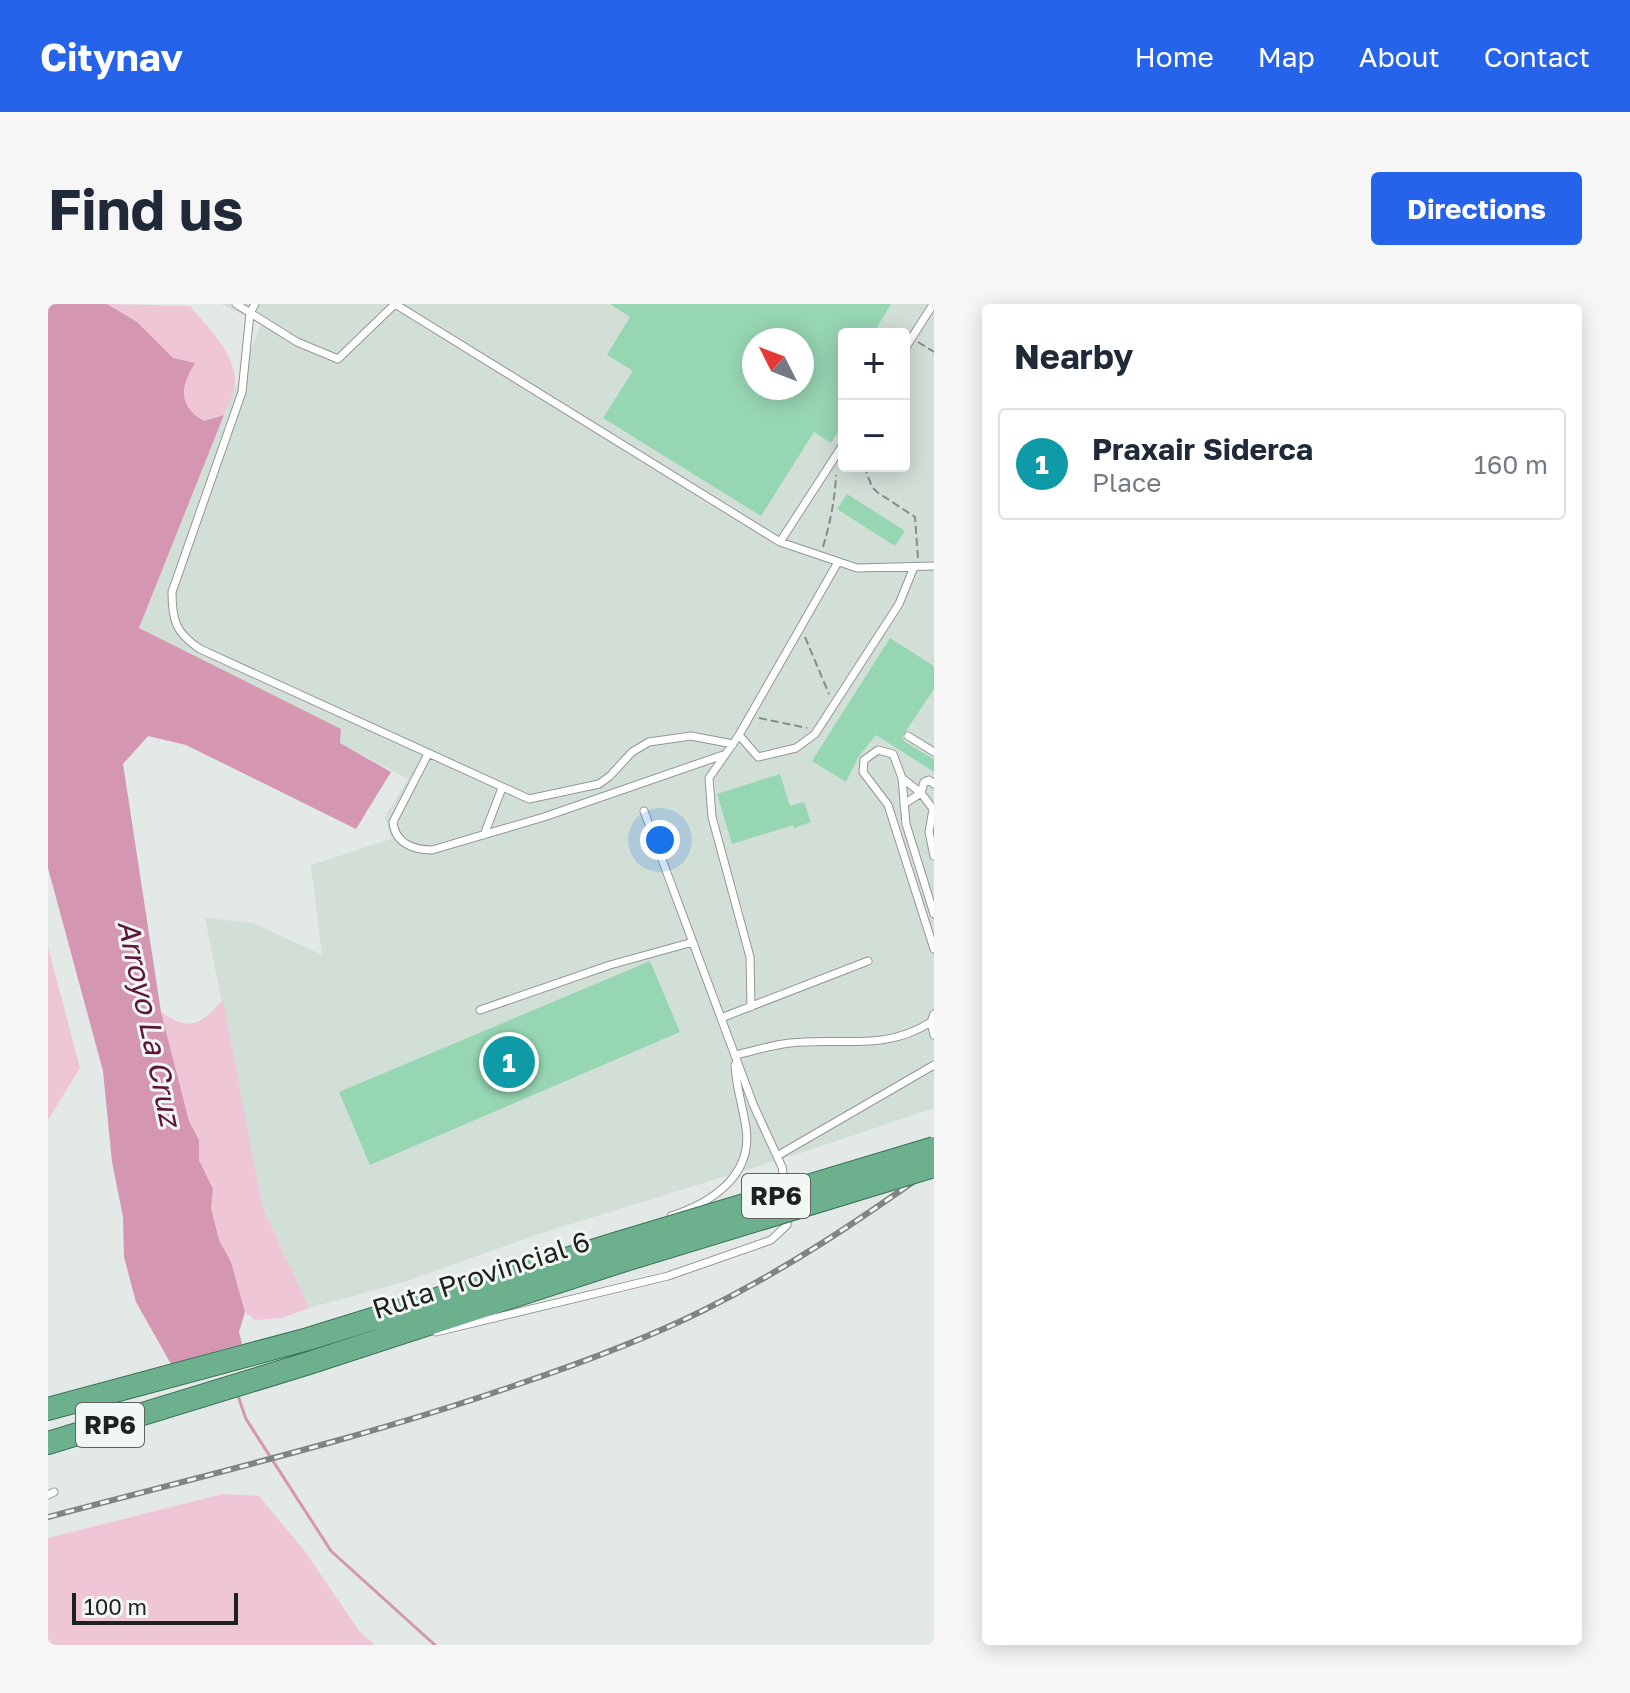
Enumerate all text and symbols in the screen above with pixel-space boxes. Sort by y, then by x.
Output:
text: Citynav [40,34,183,79]
text: Home [1135,40,1214,73]
text: Map [1258,40,1315,73]
text: About [1359,40,1440,73]
text: Contact [1484,40,1590,73]
button: Directions [1371,172,1582,245]
text: Find us [48,175,244,242]
north arrow [742,328,814,400]
map controls [838,328,910,472]
button: + [838,328,910,400]
text: Nearby [1014,336,1134,376]
button: − [838,400,910,472]
text: Praxair Siderca [1092,431,1313,467]
text: 1 [1035,449,1049,480]
text: 160 m [1474,449,1548,480]
text: Place [1092,467,1161,498]
your location [640,820,680,860]
water label: Arroyo La Cruz [111,916,190,1132]
pin: 1 [483,1032,535,1092]
road number: RP6 [742,1174,810,1218]
street label: Ruta Provincial 6 [368,1224,594,1325]
road number: RP6 [76,1403,144,1447]
scale bar [72,1589,238,1625]
text: 100 m [84,1593,147,1620]

